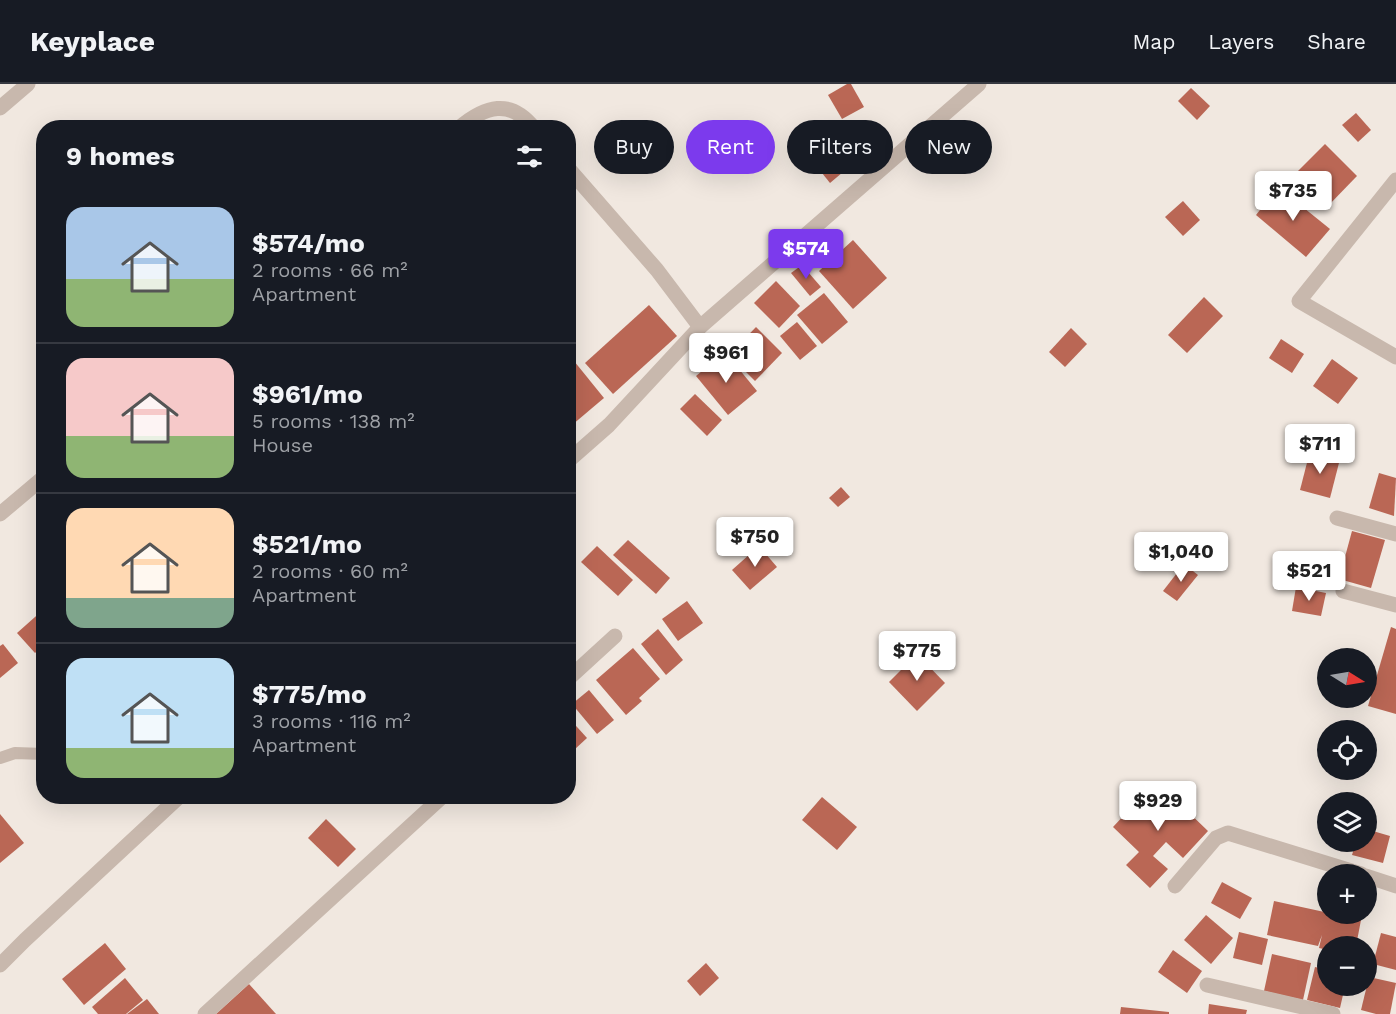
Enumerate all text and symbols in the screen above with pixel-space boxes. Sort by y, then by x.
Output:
text: Keyplace [30,25,155,58]
text: Map [1132,29,1175,54]
text: Layers [1208,29,1274,54]
text: Share [1307,29,1366,54]
chip: Buy [594,120,674,174]
chip: Rent [686,120,775,174]
chip: Filters [787,120,893,174]
chip: New [905,120,992,174]
icon: filters [513,140,546,173]
text: 9 homes [66,141,175,171]
pin: $735 [1257,171,1329,222]
text: $735 [1269,178,1317,202]
text: $574/mo [252,228,365,258]
pin: $574 [770,229,842,280]
icon: home [114,231,186,303]
text: $574 [782,236,830,260]
text: 2 rooms · 66 m² [252,258,408,282]
text: Apartment [252,282,356,306]
pin: $961 [690,333,762,384]
text: $961 [703,340,749,364]
text: $961/mo [252,379,363,409]
icon: home [114,382,186,454]
text: 5 rooms · 138 m² [252,409,415,433]
pin: $711 [1284,424,1356,475]
text: $711 [1299,431,1341,455]
text: House [252,433,313,457]
pin: $750 [719,517,791,568]
text: $750 [730,524,780,548]
text: $521/mo [252,529,362,559]
icon: home [114,532,186,604]
pin: $1,040 [1132,532,1230,583]
text: $1,040 [1148,539,1214,563]
pin: $521 [1273,551,1345,602]
text: $521 [1286,558,1332,582]
text: 2 rooms · 60 m² [252,559,408,583]
text: Apartment [252,583,356,607]
pin: $775 [881,631,953,682]
text: $775 [893,638,941,662]
north arrow [1317,648,1377,708]
map controls [1317,648,1377,996]
text: $775/mo [252,679,366,709]
icon: home [114,682,186,754]
text: 3 rooms · 116 m² [252,709,411,733]
button: locate [1317,720,1377,780]
text: Apartment [252,733,356,757]
pin: $929 [1122,781,1194,832]
text: $929 [1133,788,1183,812]
button: layers [1317,792,1377,852]
button: + [1317,864,1377,924]
button: − [1317,936,1377,996]

